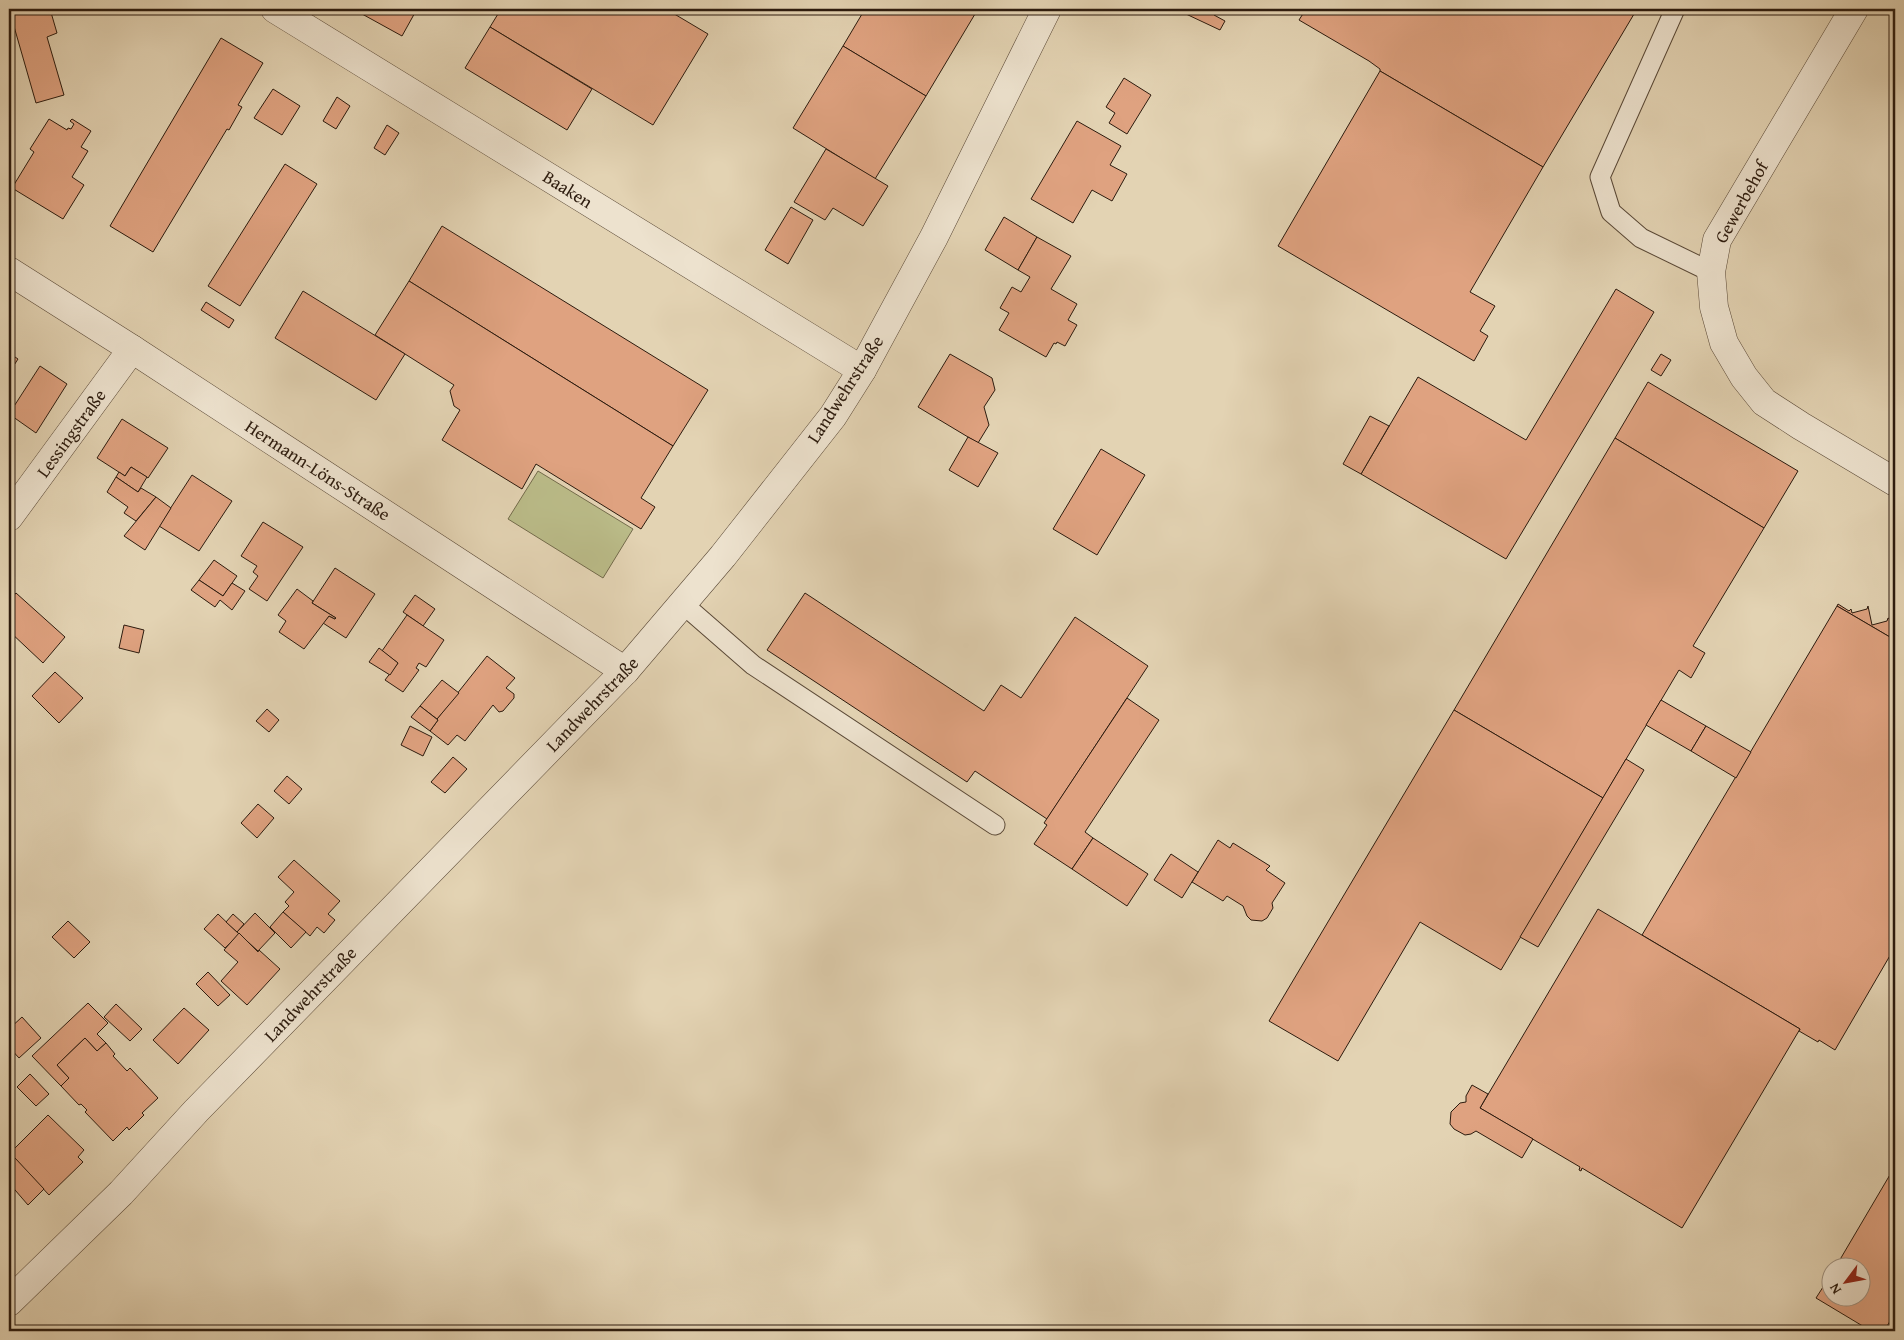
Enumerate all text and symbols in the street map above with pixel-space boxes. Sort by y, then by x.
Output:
street label: Gewerbehof [1707,154,1776,248]
street label: Baaken [538,163,598,215]
street label: Landwehrstraße [800,330,890,448]
street label: Lessingstraße [30,383,112,483]
street label: Hermann-Löns-Straße [240,413,396,527]
street label: Landwehrstraße [539,650,645,758]
street label: Landwehrstraße [257,940,363,1048]
north arrow [1822,1258,1872,1308]
text: N [1824,1279,1846,1298]

